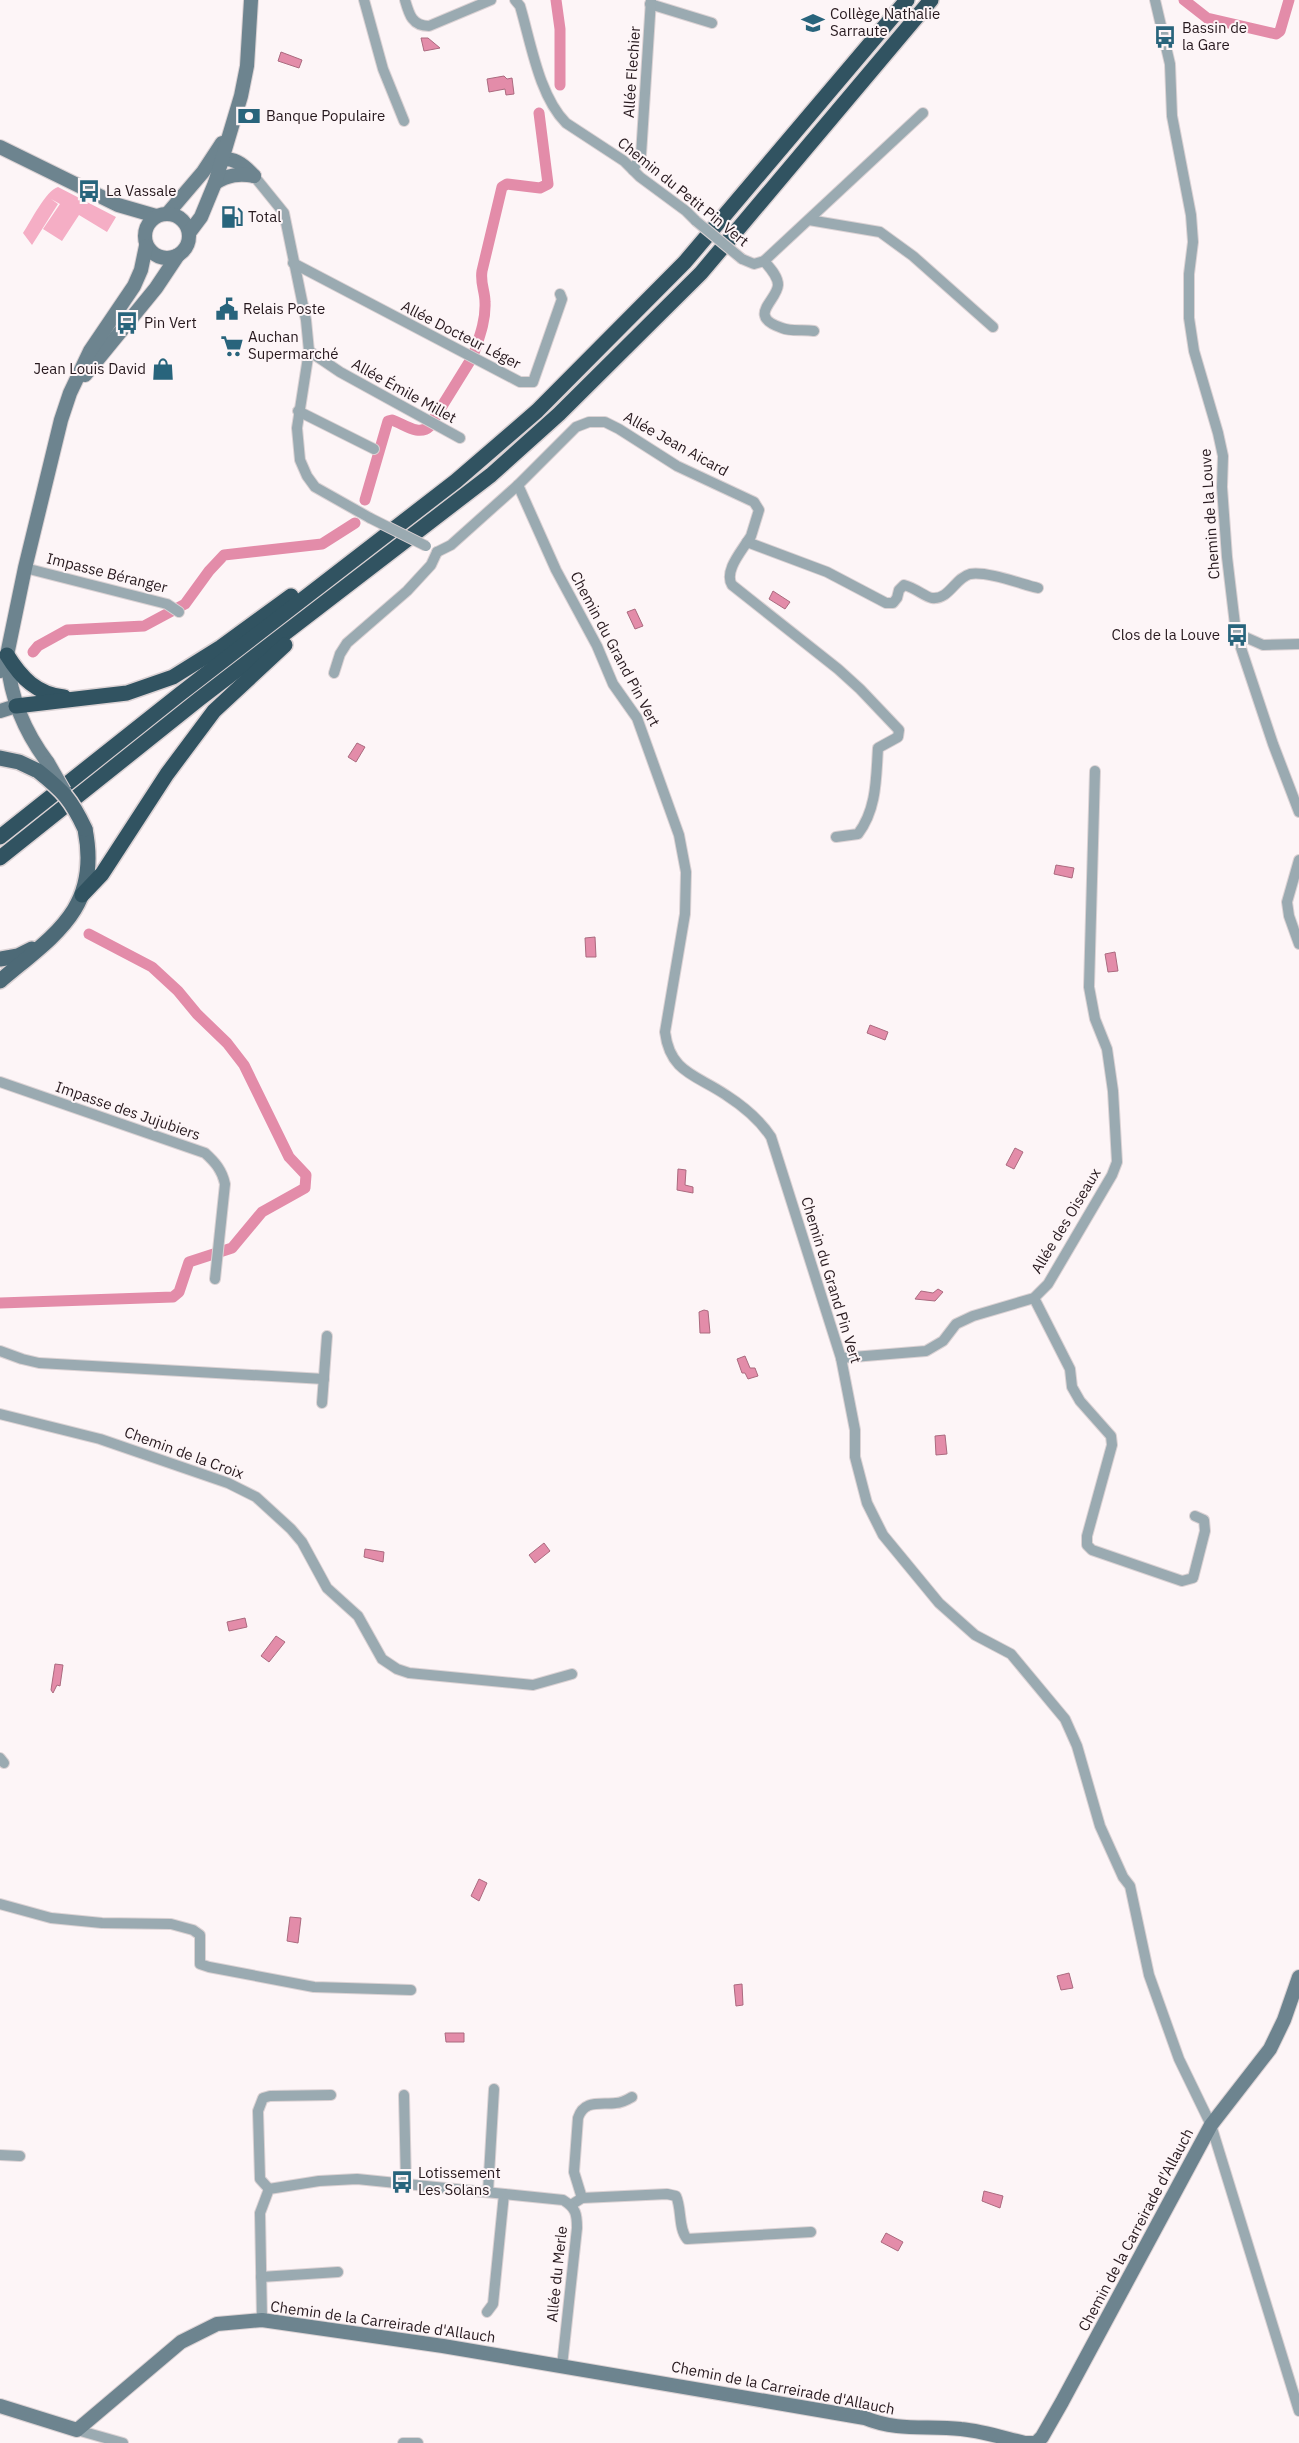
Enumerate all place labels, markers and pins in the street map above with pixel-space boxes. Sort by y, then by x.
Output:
place label: Collège Nathalie Sarraute [830,4,940,40]
school or university icon: Collège Nathalie Sarraute [800,10,826,36]
place label: Bassin de la Gare [1182,18,1247,54]
bus stop icon: Bassin de la Gare [1152,24,1178,50]
bank icon: Banque Populaire [236,103,262,129]
place label: Banque Populaire [266,106,385,125]
bus stop icon: La Vassale [76,178,102,204]
place label: La Vassale [106,181,177,200]
fuel station icon: Total [219,204,245,230]
place label: Total [248,207,281,226]
public building icon: Relais Poste [214,296,240,322]
place label: Relais Poste [243,299,325,318]
bus stop icon: Pin Vert [114,310,140,336]
place label: Pin Vert [144,313,197,332]
place label: Auchan Supermarché [248,327,339,363]
supermarket icon: Auchan Supermarché [219,333,245,359]
shop icon: Jean Louis David [150,356,176,382]
place label: Jean Louis David [33,359,146,378]
bus stop icon: Clos de la Louve [1224,622,1250,648]
place label: Clos de la Louve [1111,625,1220,644]
place label: Lotissement Les Solans [418,2163,501,2199]
bus stop icon: Lotissement Les Solans [389,2169,415,2195]

